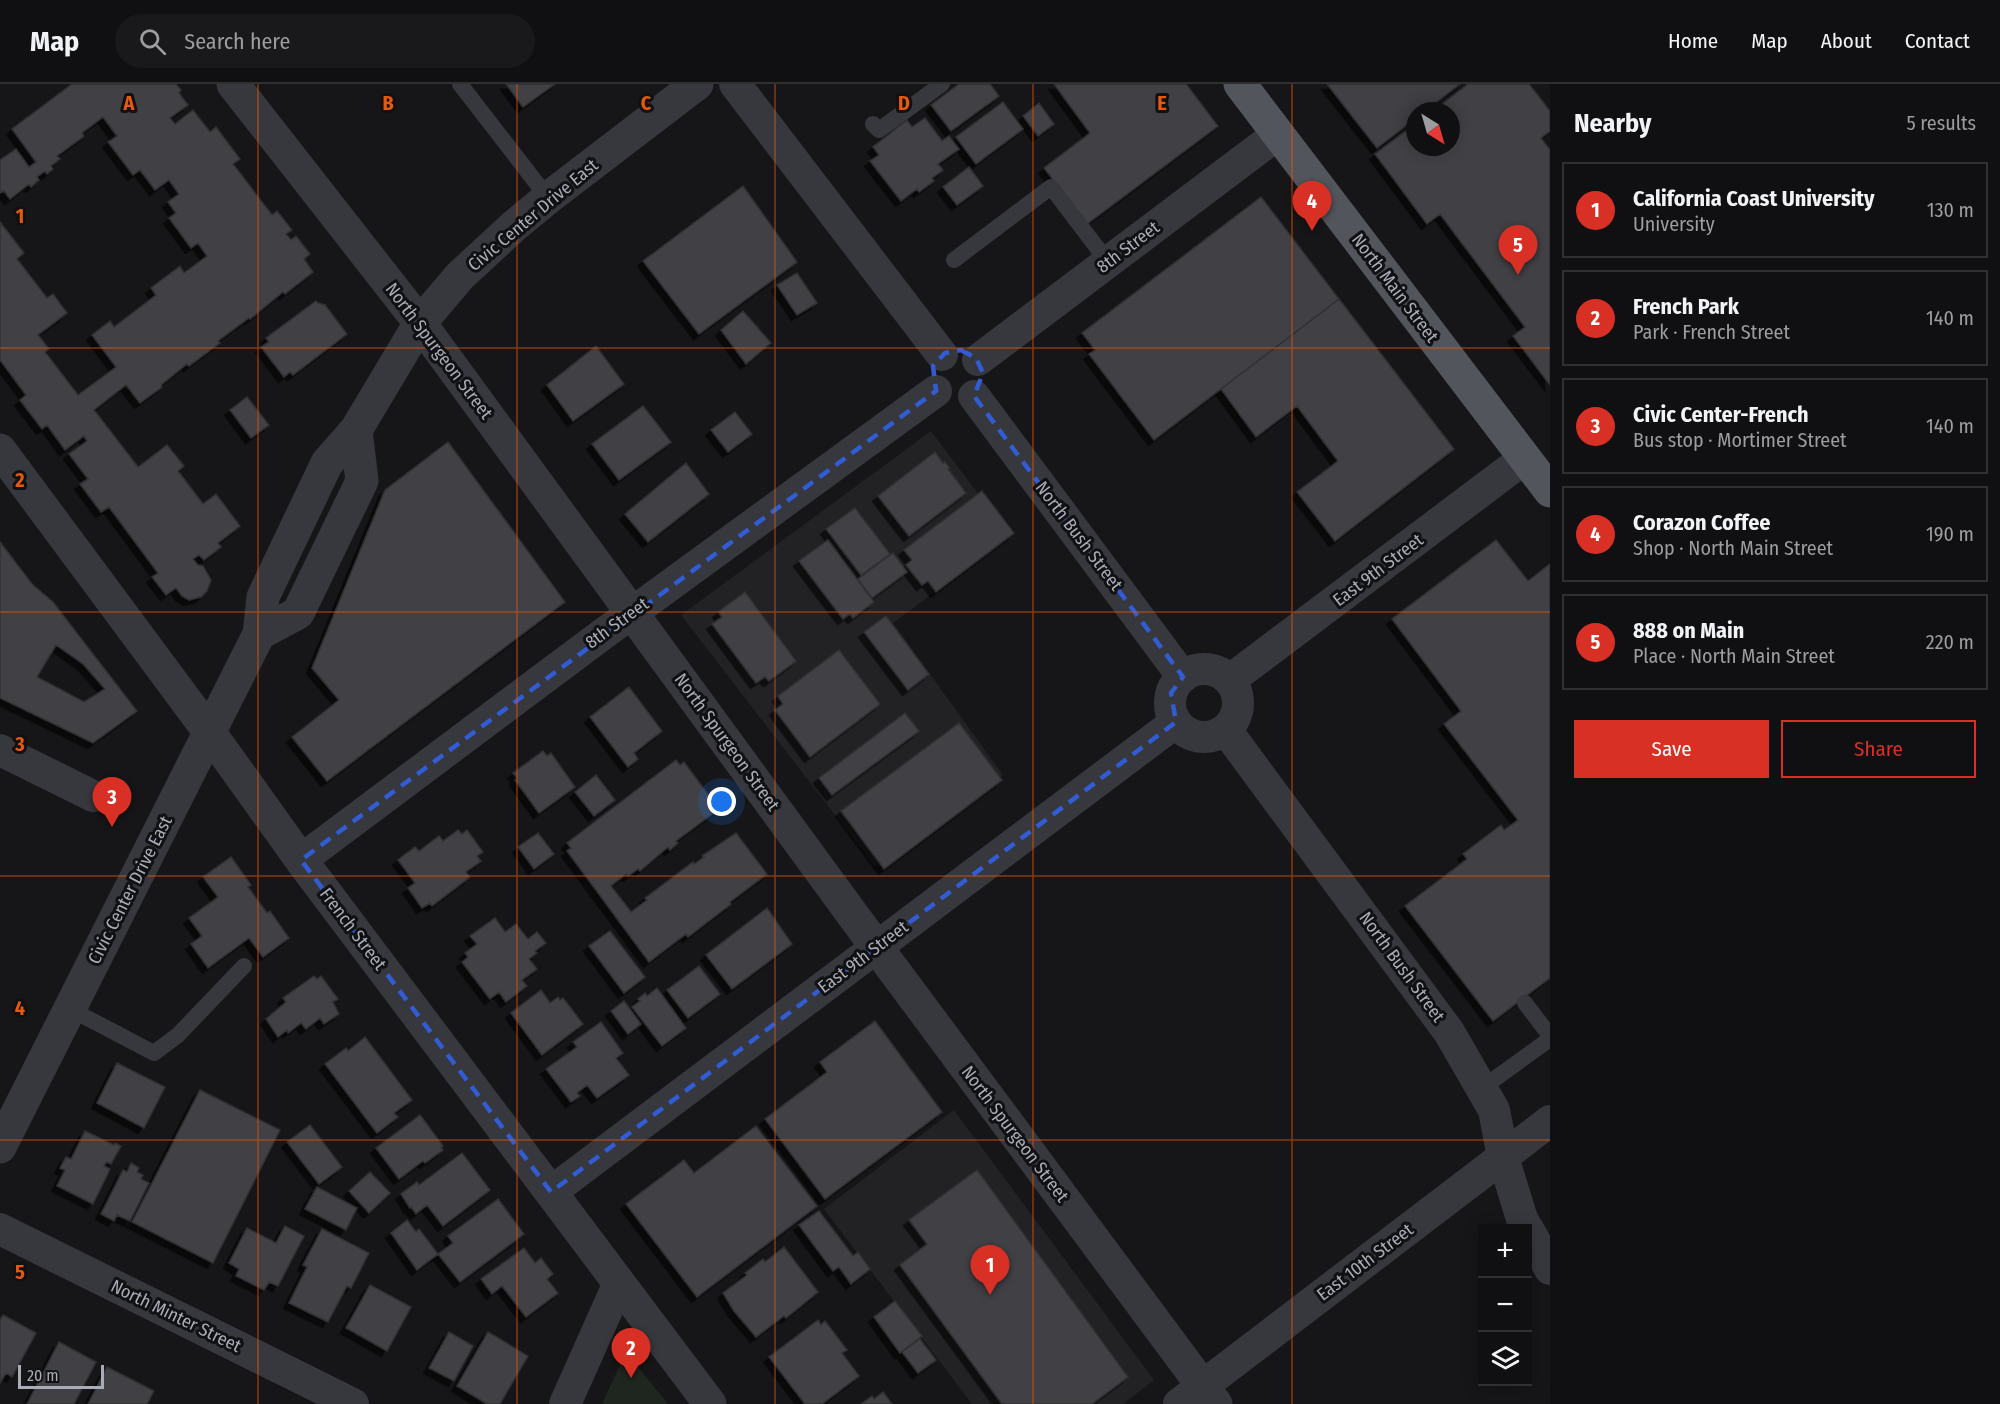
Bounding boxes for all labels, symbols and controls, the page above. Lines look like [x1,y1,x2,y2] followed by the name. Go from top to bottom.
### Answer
[115,14,535,68] search box
[30,25,79,58] text: Map
[136,25,169,58] icon: search
[184,28,290,55] text: Search here
[1668,28,1718,54] text: Home
[1751,28,1788,54] text: Map
[1821,28,1872,54] text: About
[1905,28,1970,54] text: Contact
[123,91,136,115] text: A
[382,91,394,115] text: B
[641,91,652,115] text: C
[898,91,910,115] text: D
[1157,91,1167,115] text: E
[1406,102,1460,156] north arrow
[1574,108,1651,139] text: Nearby
[1906,111,1976,135] text: 5 results
[463,154,603,276] street label: Civic Center Drive East
[1292,182,1332,231] pin: 4
[1633,185,1875,212] text: California Coast University
[1591,198,1600,222] text: 1
[1927,198,1974,222] text: 130 m
[16,204,24,228] text: 1
[1633,212,1715,236] text: University
[1092,216,1164,278] street label: 8th Street
[1498,226,1538,275] pin: 5
[1347,229,1443,347] street label: North Main Street
[381,279,497,423] street label: North Spurgeon Street
[1633,293,1739,320] text: French Park
[1591,306,1600,330] text: 2
[1926,306,1974,330] text: 140 m
[1633,320,1790,344] text: Park · French Street
[1633,401,1809,428] text: Civic Center-French
[1591,414,1600,438] text: 3
[1926,414,1974,438] text: 140 m
[1633,428,1847,452] text: Bus stop · Mortimer Street
[14,468,25,492] text: 2
[1031,477,1127,595] street label: North Bush Street
[1633,509,1770,536] text: Corazon Coffee
[1590,522,1601,546] text: 4
[1926,522,1974,546] text: 190 m
[1329,529,1428,611] street label: East 9th Street
[1633,536,1833,560] text: Shop · North Main Street
[581,593,653,653] street label: 8th Street
[1633,617,1744,644] text: 888 on Main
[1591,630,1600,654] text: 5
[1926,630,1974,654] text: 220 m
[1633,644,1835,668] text: Place · North Main Street
[670,669,784,815] street label: North Spurgeon Street
[1574,720,1769,778] button: Save
[1781,720,1976,778] button: Share
[14,732,25,756] text: 3
[92,778,132,827] pin: 3
[707,787,736,816] your location
[83,812,177,968] street label: Civic Center Drive East
[315,884,391,974] street label: French Street
[1355,907,1450,1027] street label: North Bush Street
[814,916,913,998] street label: East 9th Street
[15,996,25,1020] text: 4
[957,1062,1073,1206] street label: North Spurgeon Street
[1312,1219,1418,1305] street label: East 10th Street
[1478,1224,1532,1386] map controls
[1478,1224,1532,1278] button: +
[970,1246,1010,1295] pin: 1
[15,1260,25,1284] text: 5
[107,1275,245,1357] street label: North Minter Street
[1478,1278,1532,1332] button: −
[612,1328,650,1378] pin: 2
[1478,1332,1532,1386] button: layers
[18,1362,104,1390] scale bar
[27,1366,58,1385] text: 20 m

